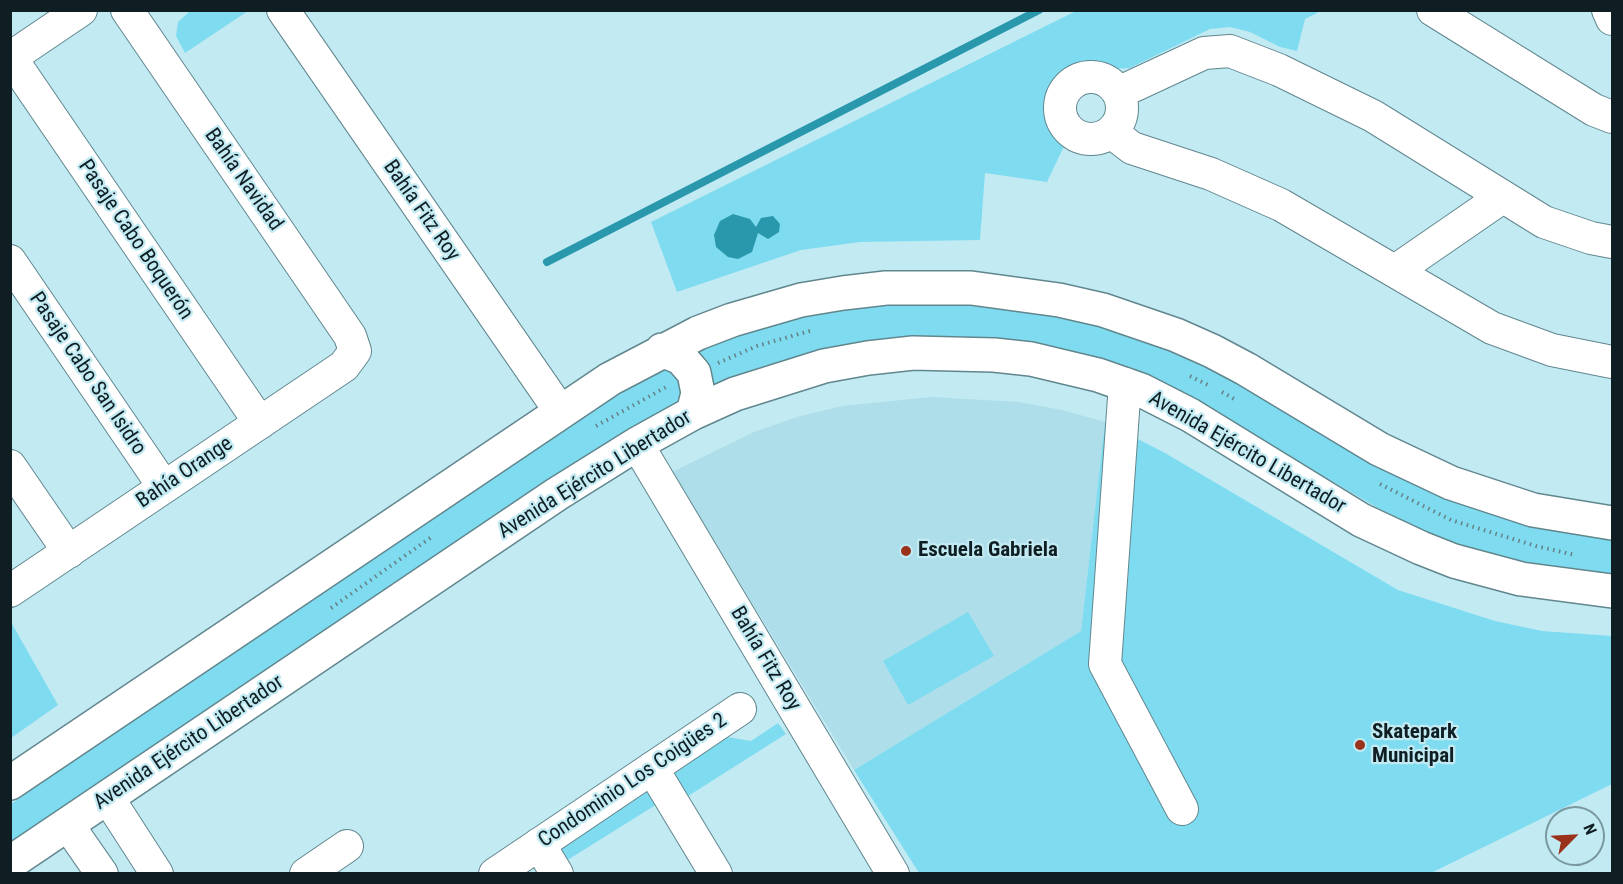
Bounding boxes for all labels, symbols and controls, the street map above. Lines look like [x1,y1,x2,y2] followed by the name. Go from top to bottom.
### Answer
[199,124,287,236] street label: Bahía Navidad
[72,155,198,325] street label: Pasaje Cabo Boquerón
[377,156,465,266] street label: Bahía Fitz Roy
[23,288,151,460] street label: Pasaje Cabo San Isidro
[1144,386,1350,520] street label: Avenida Ejército Libertador
[494,405,696,545] street label: Avenida Ejército Libertador
[132,432,238,514] street label: Bahía Orange
[918,538,1058,564] place label: Escuela Gabriela
[899,544,913,558] marker: Escuela Gabriela
[724,602,806,716] street label: Bahía Fitz Roy
[89,670,289,816] street label: Avenida Ejército Libertador
[534,709,732,853] street label: Condominio Los Coigües 2
[1372,720,1457,770] place label: Skatepark Municipal
[1353,738,1367,752] marker: Skatepark Municipal
[1545,806,1605,866] north arrow
[1579,821,1601,838] text: N

